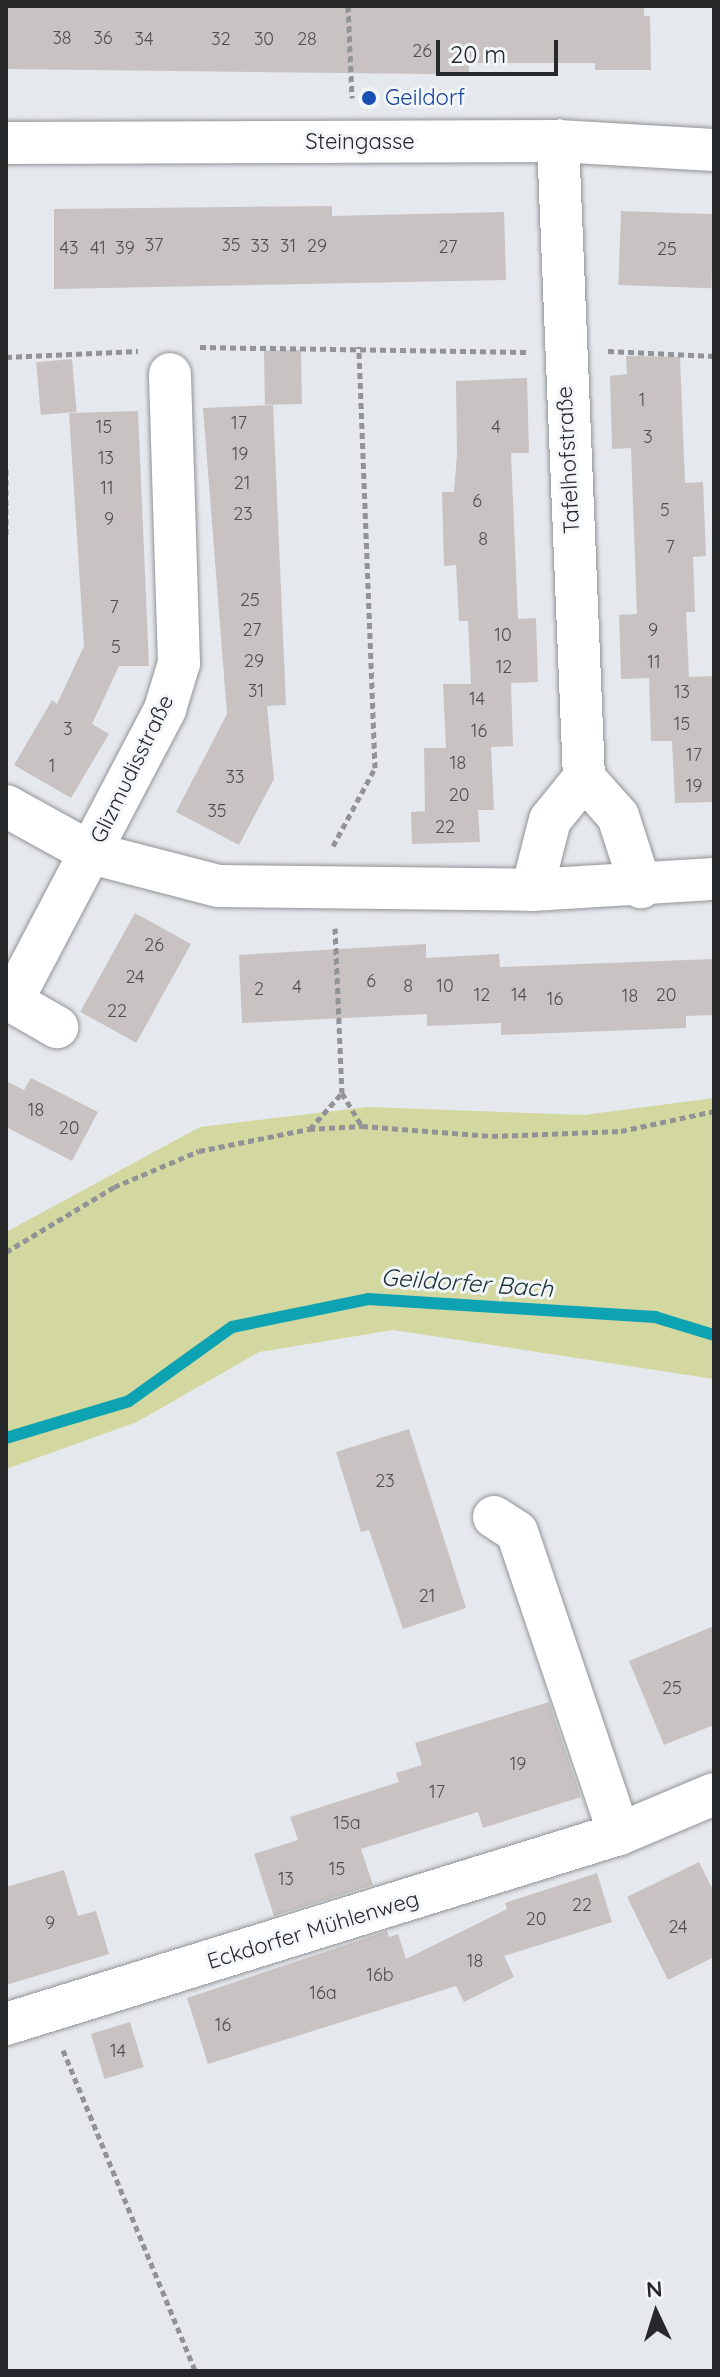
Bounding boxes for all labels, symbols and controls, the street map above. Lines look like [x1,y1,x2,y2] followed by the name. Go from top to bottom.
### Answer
[440,24,562,74] scale bar
[52,27,72,49] house number: 38
[93,27,113,49] house number: 36
[135,28,153,50] house number: 34
[211,28,231,50] house number: 32
[254,28,274,50] house number: 30
[297,28,317,50] house number: 28
[450,39,506,69] text: 20 m
[412,40,432,62] house number: 26
[385,85,465,111] place label: Geildorf
[360,89,378,107] marker: Geildorf
[305,129,415,155] street label: Steingasse
[145,234,163,256] house number: 37
[221,234,241,256] house number: 35
[251,235,269,257] house number: 33
[280,235,296,257] house number: 31
[307,235,327,257] house number: 29
[439,236,457,258] house number: 27
[60,237,78,259] house number: 43
[90,237,106,259] house number: 41
[115,237,135,259] house number: 39
[657,238,677,260] house number: 25
[551,386,585,534] street label: Tafelhofstraße
[639,389,645,411] house number: 1
[231,412,247,434] house number: 17
[96,416,112,438] house number: 15
[491,416,501,438] house number: 4
[643,426,653,448] house number: 3
[232,443,248,465] house number: 19
[98,447,114,469] house number: 13
[234,472,250,494] house number: 21
[100,477,114,499] house number: 11
[472,490,482,512] house number: 6
[660,499,670,521] house number: 5
[233,503,253,525] house number: 23
[104,508,114,530] house number: 9
[478,528,488,550] house number: 8
[665,536,675,558] house number: 7
[240,589,260,611] house number: 25
[109,596,119,618] house number: 7
[243,619,261,641] house number: 27
[648,619,658,641] house number: 9
[494,624,512,646] house number: 10
[111,636,121,658] house number: 5
[244,650,264,672] house number: 29
[647,651,661,673] house number: 11
[496,656,512,678] house number: 12
[248,680,264,702] house number: 31
[674,681,690,703] house number: 13
[469,688,485,710] house number: 14
[85,691,179,847] street label: Glizmudisstraße
[674,713,690,735] house number: 15
[63,718,73,740] house number: 3
[471,720,487,742] house number: 16
[686,744,702,766] house number: 17
[450,752,466,774] house number: 18
[49,755,55,777] house number: 1
[226,766,244,788] house number: 33
[686,775,702,797] house number: 19
[449,784,469,806] house number: 20
[207,800,227,822] house number: 35
[435,816,455,838] house number: 22
[144,934,164,956] house number: 26
[125,966,145,988] house number: 24
[366,970,376,992] house number: 6
[403,975,413,997] house number: 8
[436,975,454,997] house number: 10
[292,976,302,998] house number: 4
[254,978,264,1000] house number: 2
[474,984,490,1006] house number: 12
[511,984,527,1006] house number: 14
[656,984,676,1006] house number: 20
[622,985,638,1007] house number: 18
[547,988,563,1010] house number: 16
[107,1000,127,1022] house number: 22
[28,1099,44,1121] house number: 18
[59,1117,79,1139] house number: 20
[380,1263,554,1303] water label: Geildorfer Bach
[375,1470,395,1492] house number: 23
[419,1585,435,1607] house number: 21
[662,1677,682,1699] house number: 25
[510,1753,526,1775] house number: 19
[429,1781,445,1803] house number: 17
[333,1812,361,1834] house number: 15a
[329,1858,345,1880] house number: 15
[278,1868,294,1890] house number: 13
[204,1885,422,1975] street label: Eckdorfer Mühlenweg
[572,1894,592,1916] house number: 22
[526,1908,546,1930] house number: 20
[45,1912,55,1934] house number: 9
[668,1916,688,1938] house number: 24
[467,1950,483,1972] house number: 18
[366,1964,394,1986] house number: 16b
[309,1982,337,2004] house number: 16a
[215,2014,231,2036] house number: 16
[110,2040,126,2062] house number: 14
[616,2273,696,2353] north arrow
[645,2275,663,2304] text: N

